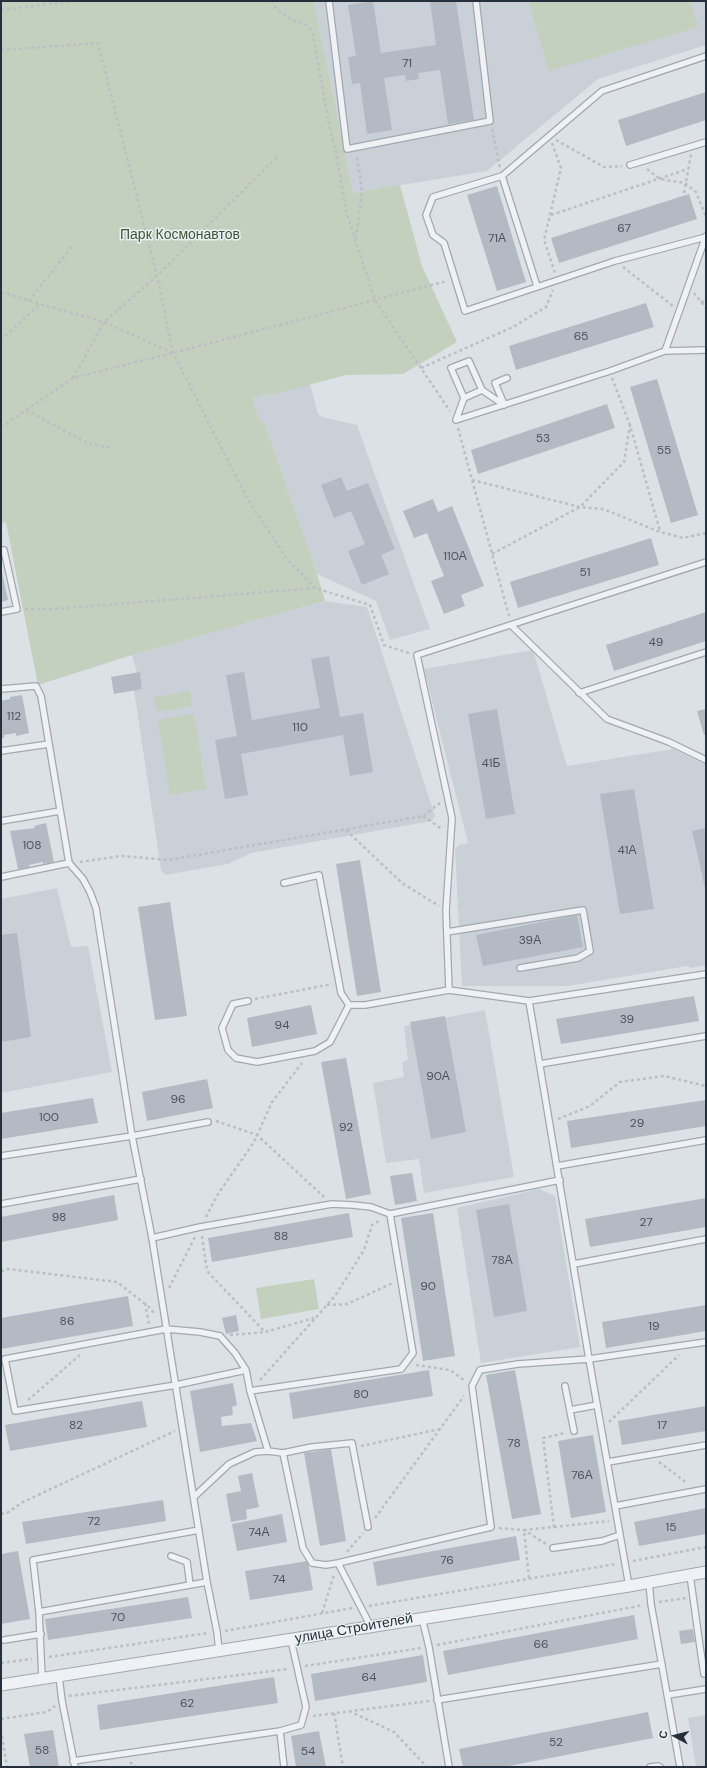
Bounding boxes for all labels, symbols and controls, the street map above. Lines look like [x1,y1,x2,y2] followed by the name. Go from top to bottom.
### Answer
[402,57,412,71] house number: 71
[617,222,631,236] house number: 67
[120,227,240,243] park label: Парк Космонавтов
[488,232,506,246] house number: 71А
[574,330,588,344] house number: 65
[536,432,550,446] house number: 53
[657,444,671,458] house number: 55
[443,550,467,564] house number: 110А
[579,566,591,580] house number: 51
[649,636,663,650] house number: 49
[7,710,21,724] house number: 112
[292,721,308,735] house number: 110
[482,757,500,771] house number: 41Б
[22,839,42,853] house number: 108
[617,844,637,858] house number: 41А
[519,934,541,948] house number: 39А
[620,1013,634,1027] house number: 39
[275,1019,289,1033] house number: 94
[426,1070,450,1084] house number: 90А
[170,1093,186,1107] house number: 96
[39,1111,59,1125] house number: 100
[630,1117,644,1131] house number: 29
[339,1121,353,1135] house number: 92
[52,1211,66,1225] house number: 98
[639,1216,653,1230] house number: 27
[274,1230,288,1244] house number: 88
[491,1254,513,1268] house number: 78А
[420,1280,436,1294] house number: 90
[60,1315,74,1329] house number: 86
[648,1320,660,1334] house number: 19
[353,1388,369,1402] house number: 80
[69,1419,83,1433] house number: 82
[657,1419,667,1433] house number: 17
[507,1437,521,1451] house number: 78
[571,1469,593,1483] house number: 76А
[87,1515,101,1529] house number: 72
[665,1521,677,1535] house number: 15
[249,1526,269,1540] house number: 74А
[440,1554,454,1568] house number: 76
[273,1573,285,1587] house number: 74
[294,1610,414,1648] street label: улица Строителей
[111,1611,125,1625] house number: 70
[533,1638,549,1652] house number: 66
[362,1671,376,1685] house number: 64
[180,1697,194,1711] house number: 62
[655,1716,695,1756] north arrow
[656,1730,671,1739] text: С
[549,1736,563,1750] house number: 52
[35,1744,49,1758] house number: 58
[301,1745,315,1759] house number: 54

